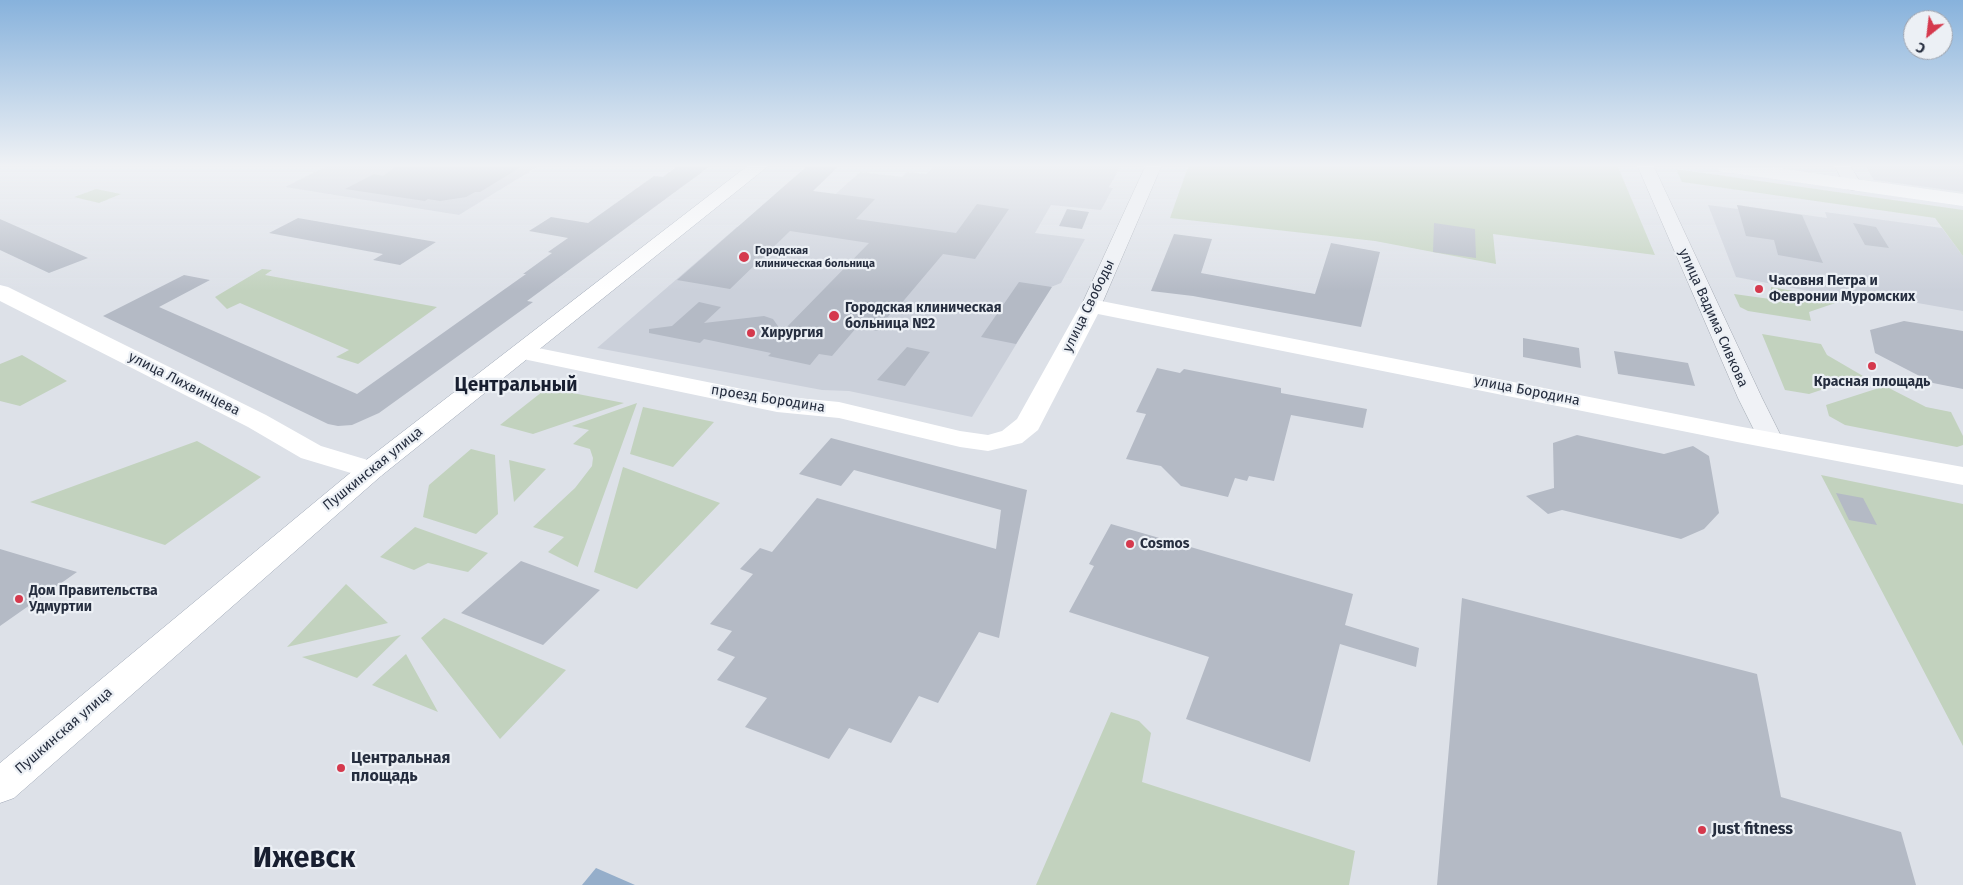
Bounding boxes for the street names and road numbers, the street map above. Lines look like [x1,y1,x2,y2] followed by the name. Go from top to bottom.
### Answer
[1675,246,1751,390] street label: улица Вадима Сивкова
[1059,257,1119,355] street label: улица Свободы
[125,349,243,419] street label: улица Лихвинцева
[1473,373,1581,409] street label: улица Бородина
[710,382,826,416] street label: проезд Бородина
[320,424,426,514] street label: Пушкинская улица
[12,684,116,778] street label: Пушкинская улица

